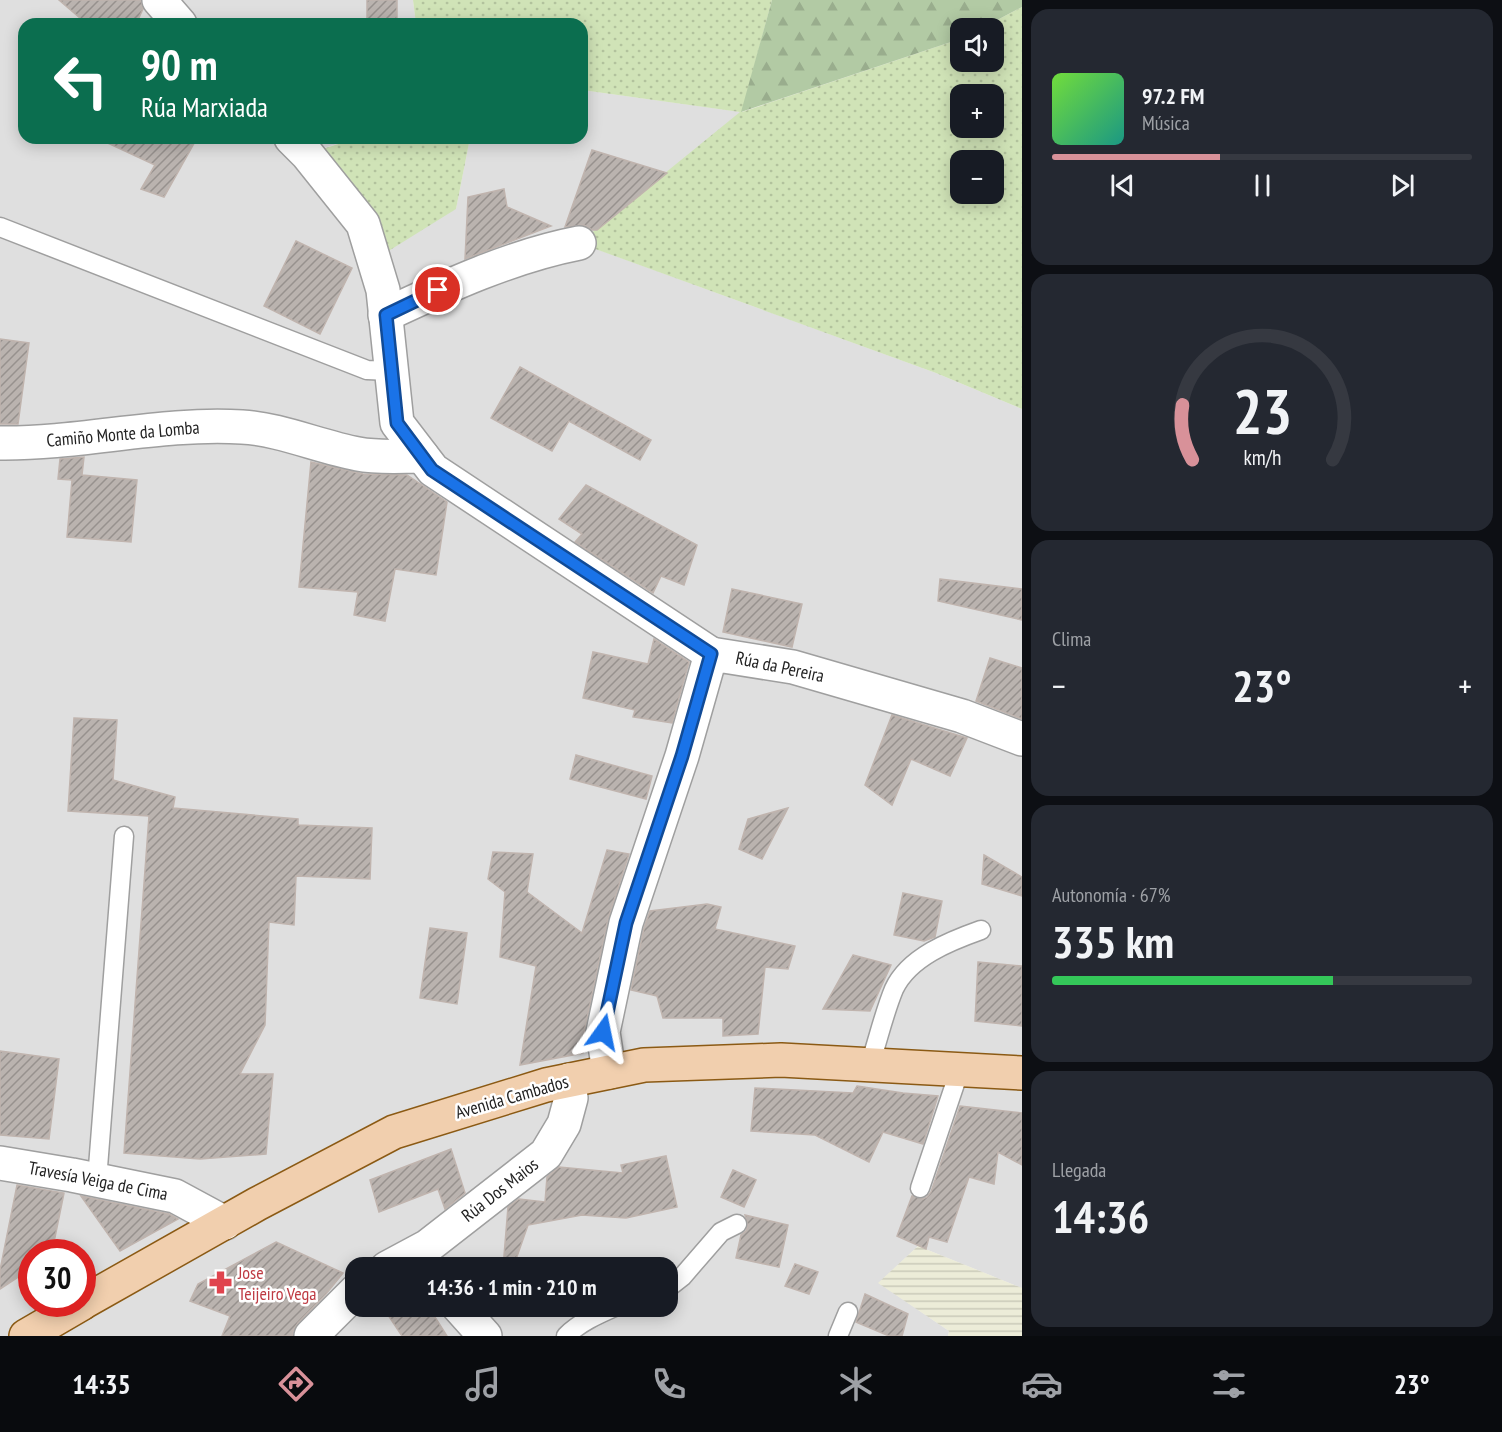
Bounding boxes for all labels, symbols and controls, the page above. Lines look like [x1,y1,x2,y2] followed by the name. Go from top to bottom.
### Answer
[950,18,1004,204] map controls
[950,18,1004,72] button: sound
[141,37,218,92] text: 90 m
[42,42,120,120] icon: left
[1142,82,1204,110] text: 97.2 FM
[950,84,1004,138] button: +
[141,90,268,124] text: Rúa Marxiada
[1142,110,1190,136] text: Música
[950,150,1004,204] button: −
[1106,169,1139,202] icon: previous
[1246,169,1279,202] icon: pause
[1386,169,1419,202] icon: next
[412,264,463,315] pin
[421,273,454,306] icon: arrive
[1232,370,1292,451] text: 23
[45,415,200,452] street label: Camiño Monte da Lomba
[1243,443,1281,471] text: km/h
[1052,626,1091,652] text: Clima
[734,646,826,687] street label: Rúa da Pereira
[1232,656,1292,714] text: 23°
[1052,664,1066,707] text: −
[1458,664,1472,707] text: +
[1052,882,1170,908] text: Autonomía · 67%
[1052,912,1174,970] text: 335 km
[571,1000,635,1064] position arrow
[453,1069,571,1124] street label: Avenida Cambados
[457,1153,543,1227] street label: Rúa Dos Maios
[27,1156,170,1205] street label: Travesía Veiga de Cima
[1052,1157,1106,1183] text: Llegada
[1052,1187,1149,1245] text: 14:36
[18,1239,96,1317] speed limit sign: 30
[237,1261,317,1305] place label: Jose Teijeiro Vega
[207,1270,233,1296] pharmacy icon: Jose Teijeiro Vega
[426,1273,597,1301] text: 14:36 · 1 min · 210 m
[275,1363,317,1405] icon: directions
[462,1363,504,1405] icon: music
[648,1363,690,1405] icon: phone
[835,1363,877,1405] icon: climate
[1021,1363,1063,1405] icon: car
[1208,1363,1250,1405] icon: filters
[72,1367,131,1401] text: 14:35
[1394,1367,1430,1401] text: 23°

